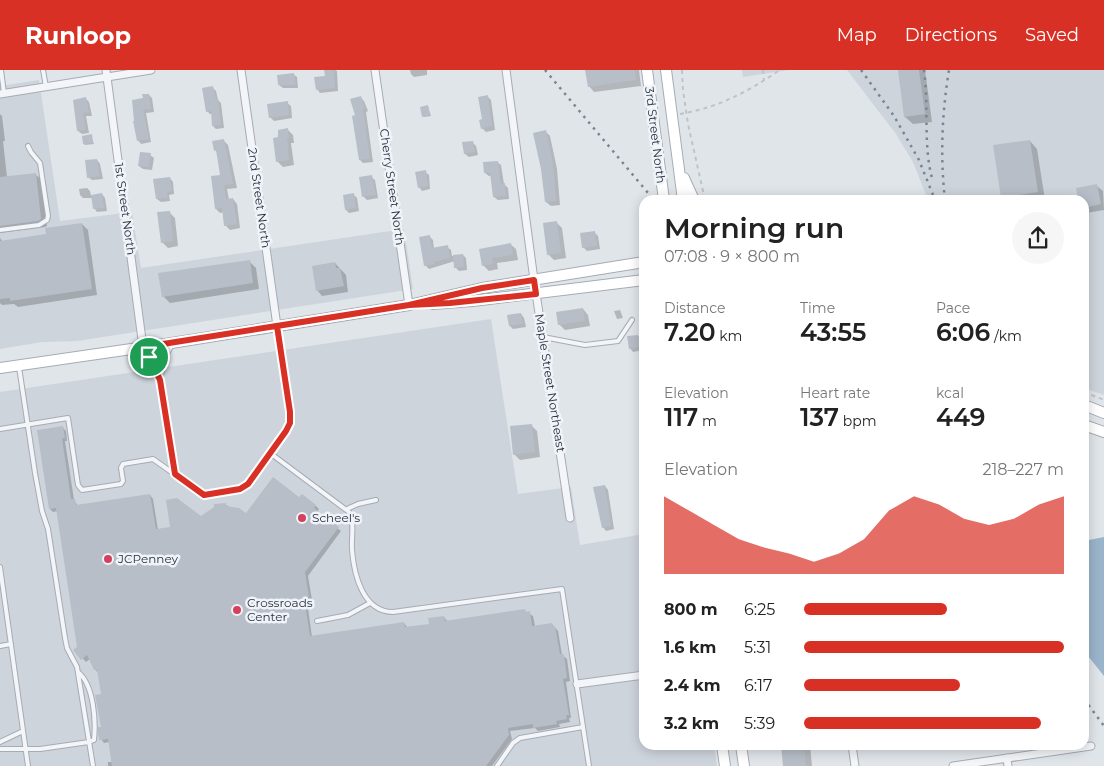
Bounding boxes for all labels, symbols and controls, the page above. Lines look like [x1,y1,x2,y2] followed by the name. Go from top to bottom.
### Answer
[25,21,131,50] text: Runloop
[837,24,877,46] text: Map
[905,24,997,46] text: Directions
[1025,24,1079,46] text: Saved
[642,86,669,184] street label: 3rd Street North
[377,128,408,246] street label: Cherry Street North
[245,147,274,249] street label: 2nd Street North
[112,162,139,256] street label: 1st Street North
[664,211,844,245] text: Morning run
[1012,212,1064,264] button: share
[664,247,800,266] text: 07:08 · 9 × 800 m
[664,299,726,317] text: Distance
[800,299,835,317] text: Time
[936,299,970,317] text: Pace
[532,313,569,453] street label: Maple Street Northeast
[664,317,716,347] text: 7.20
[800,317,866,347] text: 43:55
[936,317,990,347] text: 6:06
[716,327,742,345] text: km
[990,327,1022,345] text: /km
[128,336,170,378] pin
[135,343,163,371] icon: arrive
[664,384,729,402] text: Elevation
[800,384,870,402] text: Heart rate
[936,384,964,402] text: kcal
[664,402,698,432] text: 117
[800,402,839,432] text: 137
[936,402,986,432] text: 449
[698,412,717,430] text: m
[839,412,877,430] text: bpm
[664,460,738,479] text: Elevation
[982,460,1064,479] text: 218–227 m
[312,510,360,525] place label: Scheel's
[296,512,308,524] marker: Scheel's
[117,551,179,566] place label: JCPenney
[102,553,114,565] marker: JCPenney
[247,595,313,624] place label: Crossroads Center
[664,600,718,619] text: 800 m
[744,600,775,619] text: 6:25
[231,604,243,616] marker: Crossroads Center
[664,638,716,657] text: 1.6 km
[744,638,771,657] text: 5:31
[664,676,721,695] text: 2.4 km
[744,676,772,695] text: 6:17
[664,714,719,733] text: 3.2 km
[744,714,775,733] text: 5:39

